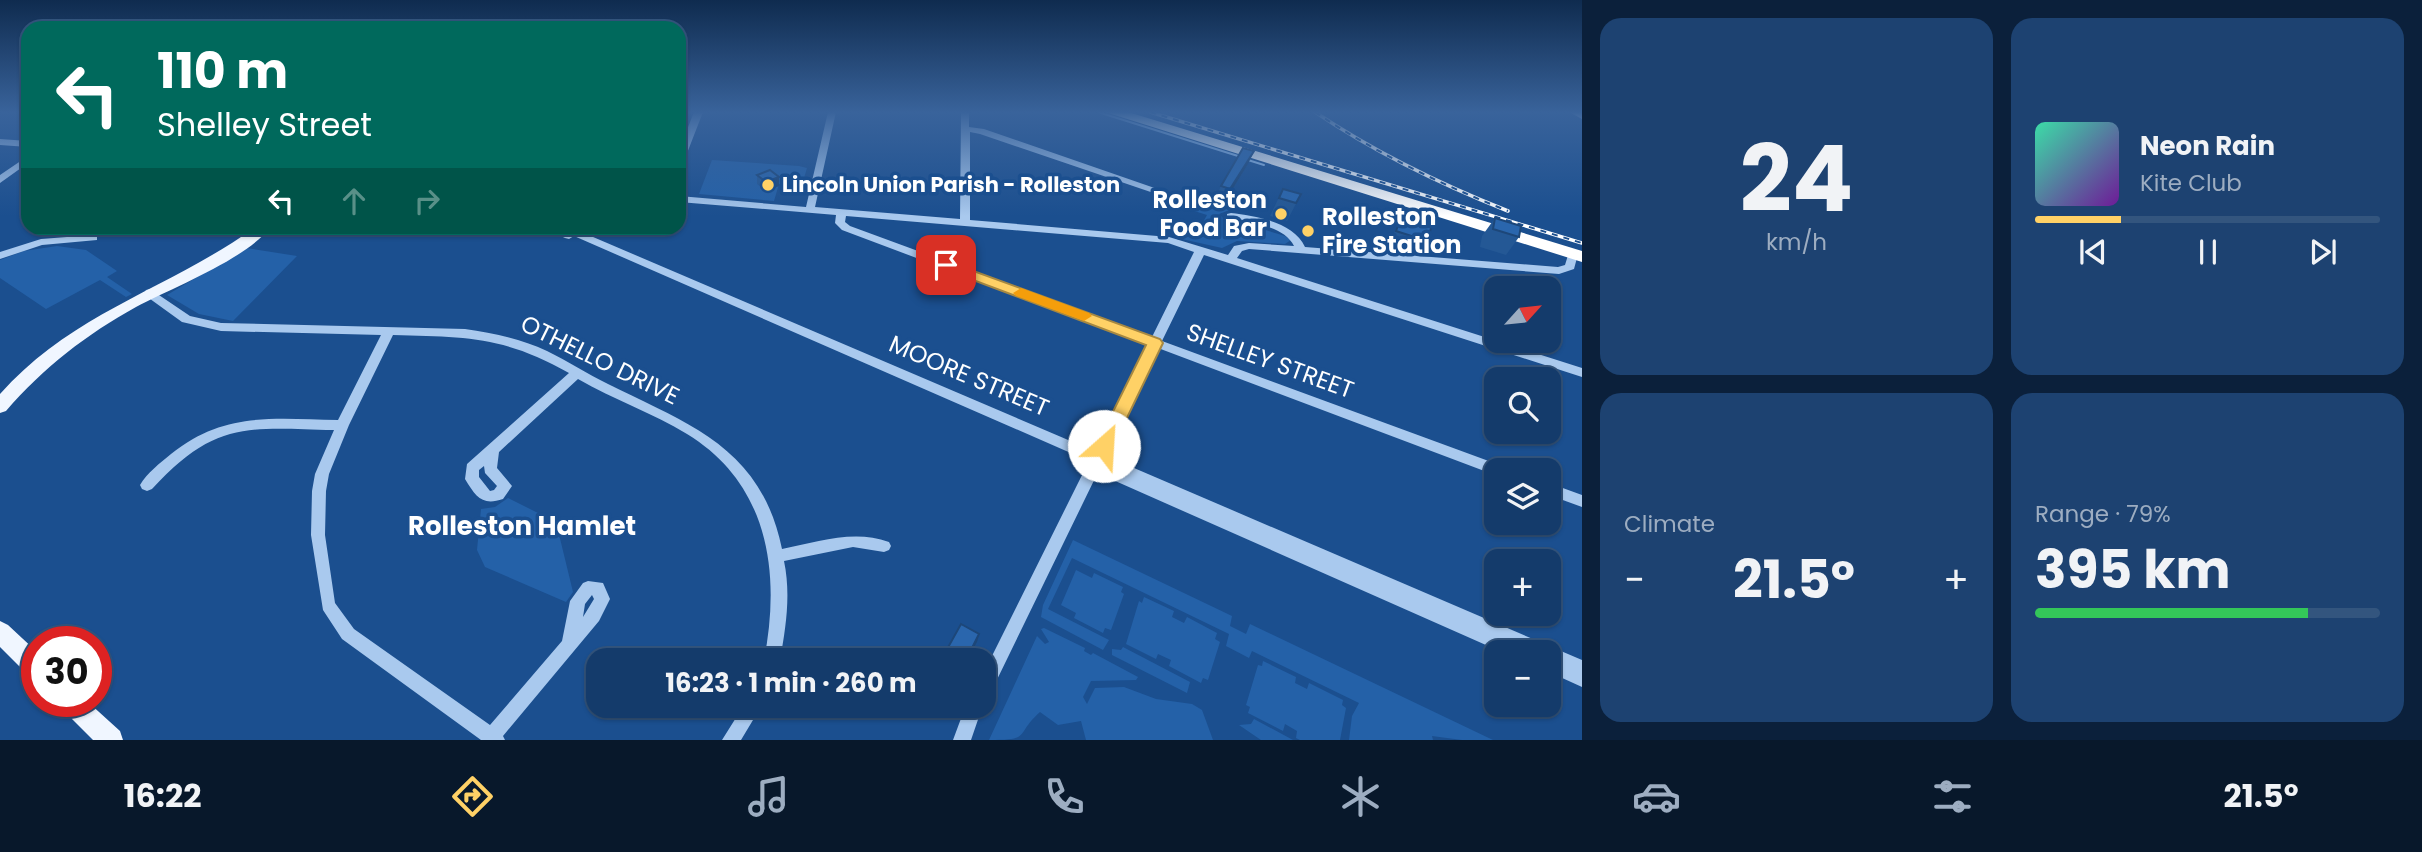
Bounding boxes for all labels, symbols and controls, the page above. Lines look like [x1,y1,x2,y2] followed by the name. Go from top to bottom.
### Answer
[157,37,288,105] text: 110 m
[42,49,133,140] icon: left
[157,102,372,147] text: Shelley Street
[1740,115,1853,243] text: 24
[2140,128,2275,164] text: Neon Rain
[2140,167,2242,199] text: Kite Club
[782,170,1120,199] place label: Lincoln Union Parish - Rolleston
[760,177,776,193] marker: Lincoln Union Parish - Rolleston
[262,182,300,220] icon: left
[335,182,373,220] icon: ahead
[408,182,446,220] icon: right
[1153,183,1267,244] place label: Rolleston Food Bar
[1322,200,1461,261] place label: Rolleston Fire Station
[1273,206,1289,222] marker: Rolleston Food Bar
[1300,223,1316,239] marker: Rolleston Fire Station
[1766,226,1827,258] text: km/h
[2074,233,2112,271] icon: previous
[2189,233,2227,271] icon: pause
[2304,233,2342,271] icon: next
[916,235,976,295] pin
[927,246,965,284] icon: arrive
[1484,276,1561,354] north arrow
[1484,276,1561,717] map controls
[515,307,685,412] street label: OTHELLO DRIVE
[1182,315,1358,406] street label: SHELLEY STREET
[884,327,1054,424] street label: MOORE STREET
[1484,367,1561,444] button: search
[1067,409,1141,483] position arrow
[1484,458,1561,535] button: layers
[2035,498,2171,530] text: Range · 79%
[408,508,636,544] district label: Rolleston Hamlet
[1624,508,1715,540] text: Climate
[2035,533,2230,606] text: 395 km
[1733,543,1855,616] text: 21.5°
[1484,549,1561,626] button: +
[1624,553,1645,606] text: −
[1943,553,1969,606] text: +
[21,626,112,717] speed limit sign: 30
[1484,640,1561,717] button: −
[665,665,917,701] text: 16:23 · 1 min · 260 m
[448,772,497,821] icon: directions
[744,772,793,821] icon: music
[1040,772,1089,821] icon: phone
[1336,772,1385,821] icon: climate
[1632,772,1681,821] icon: car
[1928,772,1977,821] icon: filters
[123,773,201,818] text: 16:22
[2224,773,2298,818] text: 21.5°

